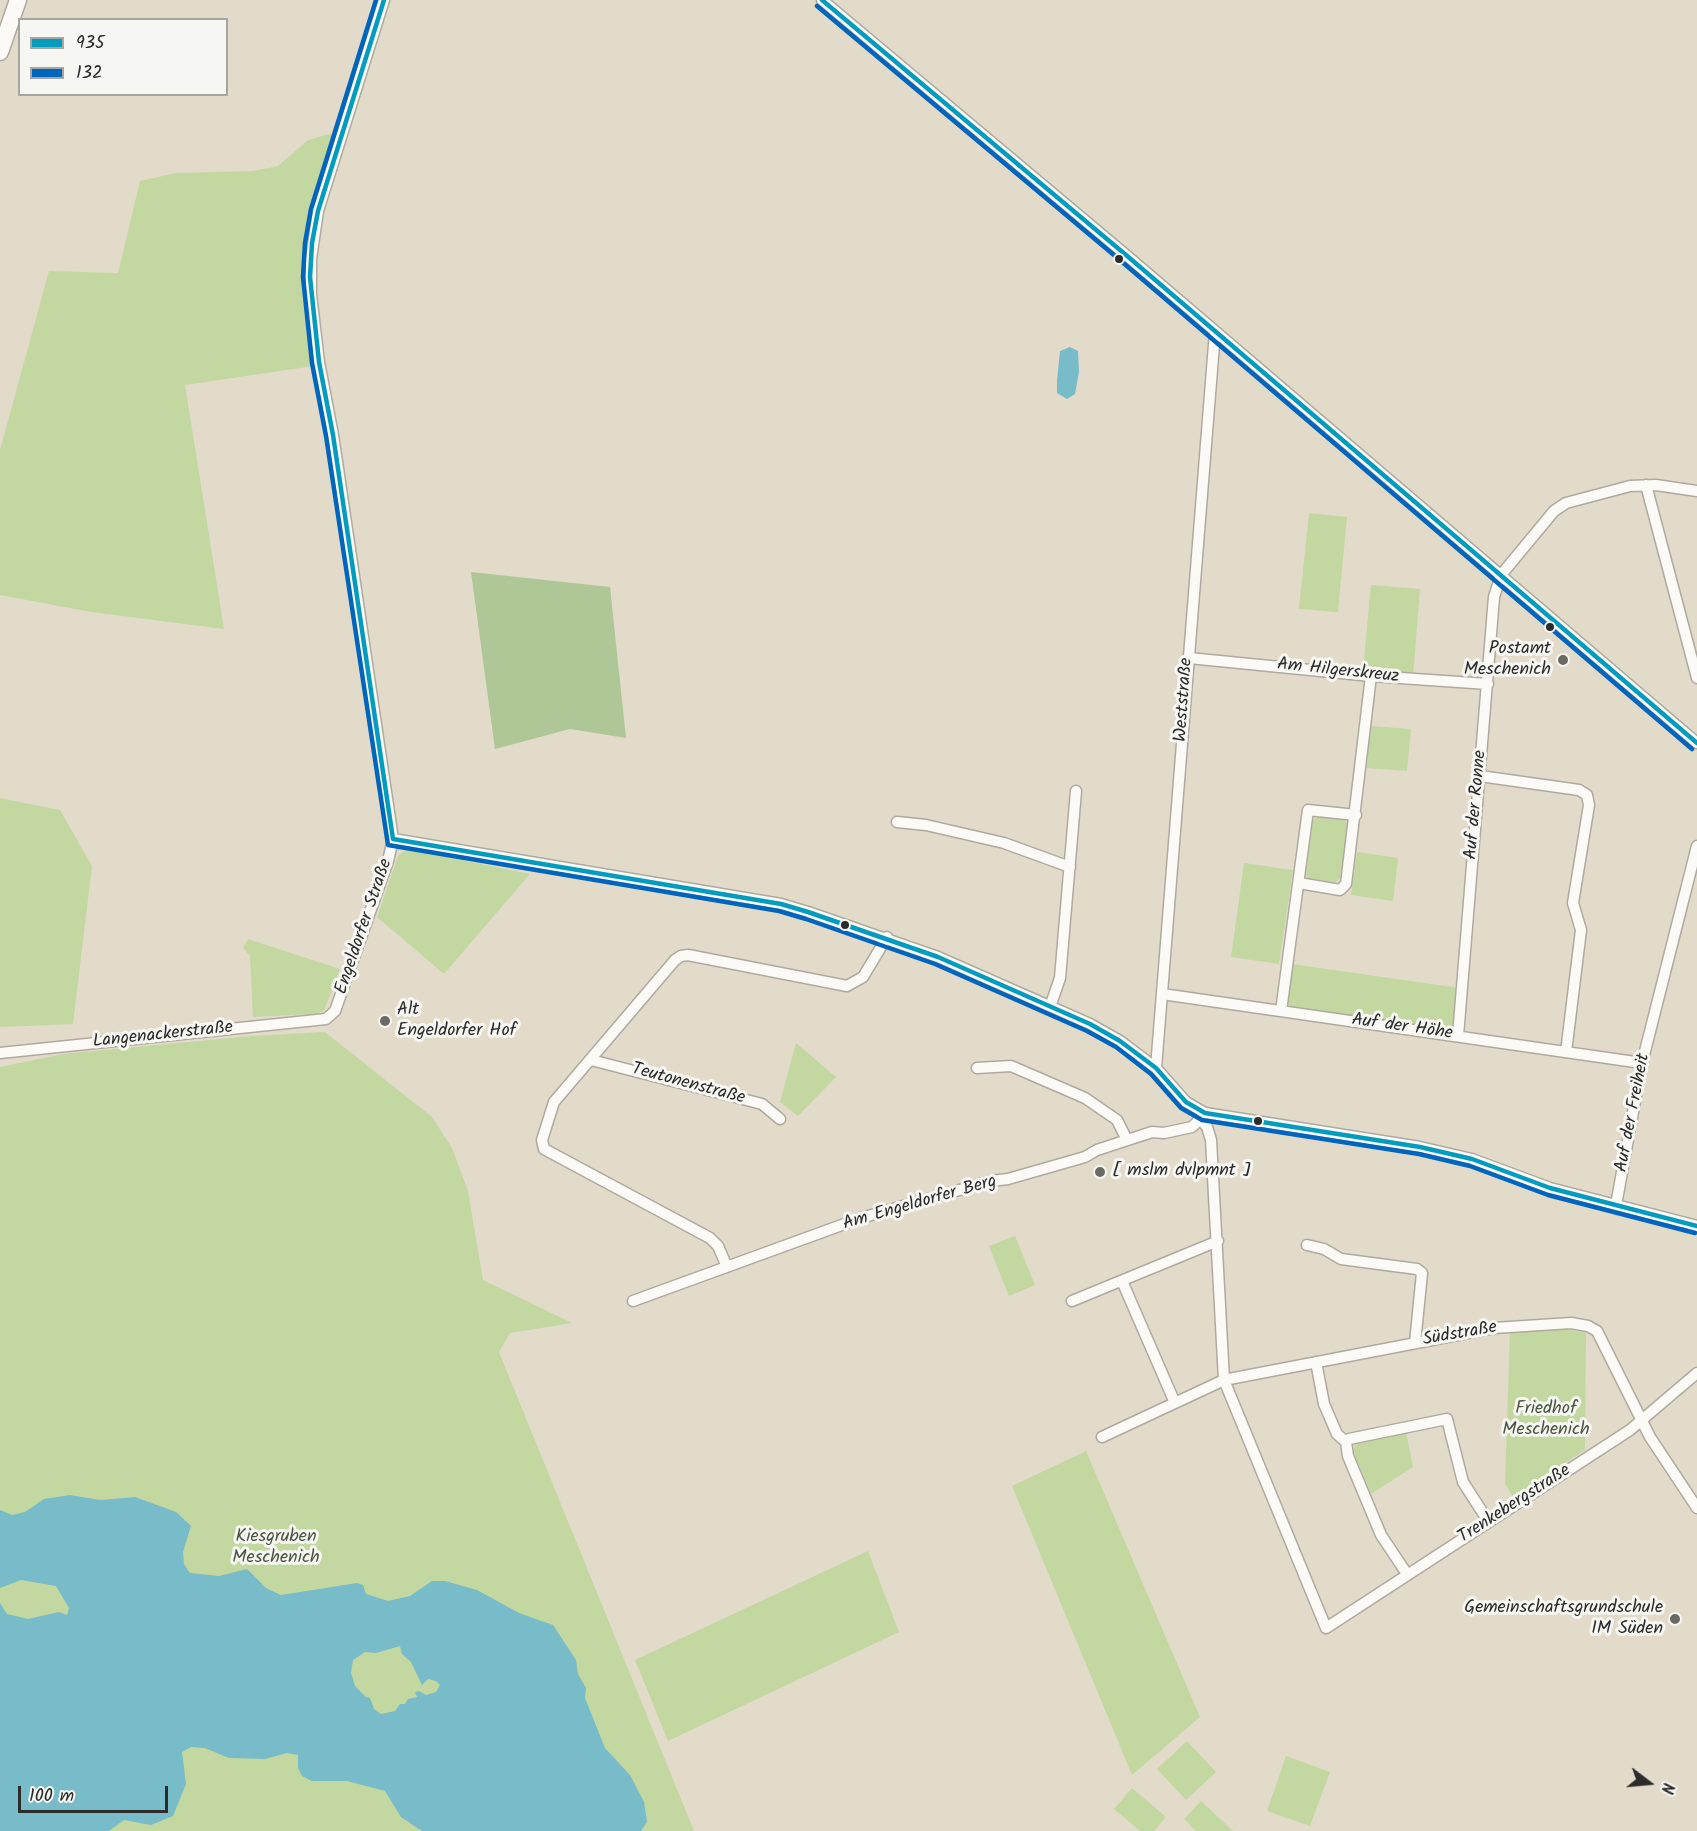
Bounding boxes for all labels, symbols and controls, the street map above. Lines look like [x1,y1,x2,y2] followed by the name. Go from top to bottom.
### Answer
[18,18,228,96] legend
[76,29,105,58] text: 935
[76,59,102,88] text: 132
[1113,253,1125,265] unlabelled marker
[1544,621,1556,633] unlabelled marker
[1464,639,1551,682] place label: Postamt Meschenich
[1556,653,1570,667] marker: Postamt Meschenich
[1276,655,1400,689] street label: Am Hilgerskreuz
[1171,657,1199,743] street label: Weststraße
[1461,749,1493,861] street label: Auf der Ronne
[332,856,398,998] street label: Engeldorfer Straße
[839,919,851,931] unlabelled marker
[397,1000,516,1042] place label: Alt Engeldorfer Hof
[1350,1010,1454,1046] street label: Auf der Höhe
[378,1014,392,1028] marker: Alt Engeldorfer Hof
[92,1018,234,1054] street label: Langenackerstraße
[1612,1052,1656,1174] street label: Auf der Freiheit
[629,1059,747,1111] street label: Teutonenstraße
[1252,1115,1264,1127] unlabelled marker
[1112,1161,1251,1183] place label: [ mslm dvlpmnt ]
[1093,1165,1107,1179] marker: [ mslm dvlpmnt ]
[841,1172,999,1236] street label: Am Engeldorfer Berg
[1421,1318,1499,1352] street label: Südstraße
[1502,1399,1590,1442] park label: Friedhof Meschenich
[1455,1461,1575,1549] street label: Trenkebergstraße
[232,1527,320,1570] park label: Kiesgruben Meschenich
[1464,1598,1663,1640] place label: Gemeinschaftsgrundschule IM Süden
[1668,1612,1682,1626] marker: Gemeinschaftsgrundschule IM Süden
[1619,1753,1679,1813] north arrow
[21,1774,171,1812] scale bar
[1653,1780,1680,1796] text: N
[29,1782,74,1811] text: 100 m

